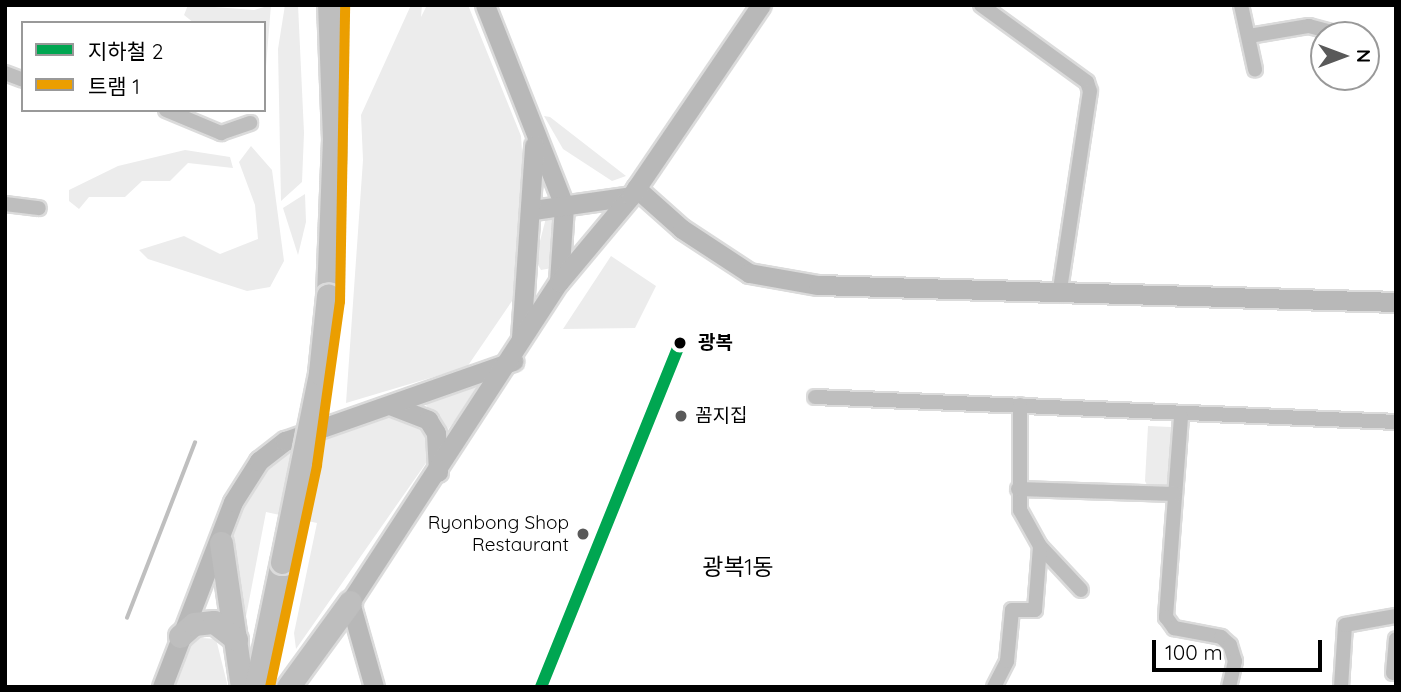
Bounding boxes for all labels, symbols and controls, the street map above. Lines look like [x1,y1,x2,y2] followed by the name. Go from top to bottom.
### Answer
[21,21,266,112] legend
[1310,21,1380,91] north arrow
[88,38,163,64] text: 지하철 2
[1352,49,1376,63] text: N
[88,73,140,99] text: 트램 1
[668,331,692,355] marker: 광복
[698,332,733,354] place label: 광복
[695,405,747,427] place label: 꼼지집
[673,408,689,424] marker: 꼼지집
[428,512,569,556] place label: Ryonbong Shop Restaurant
[575,526,591,542] marker: Ryonbong Shop Restaurant
[702,553,774,581] district label: 광복1동
[1156,626,1326,670] scale bar
[1165,639,1223,665] text: 100 m

